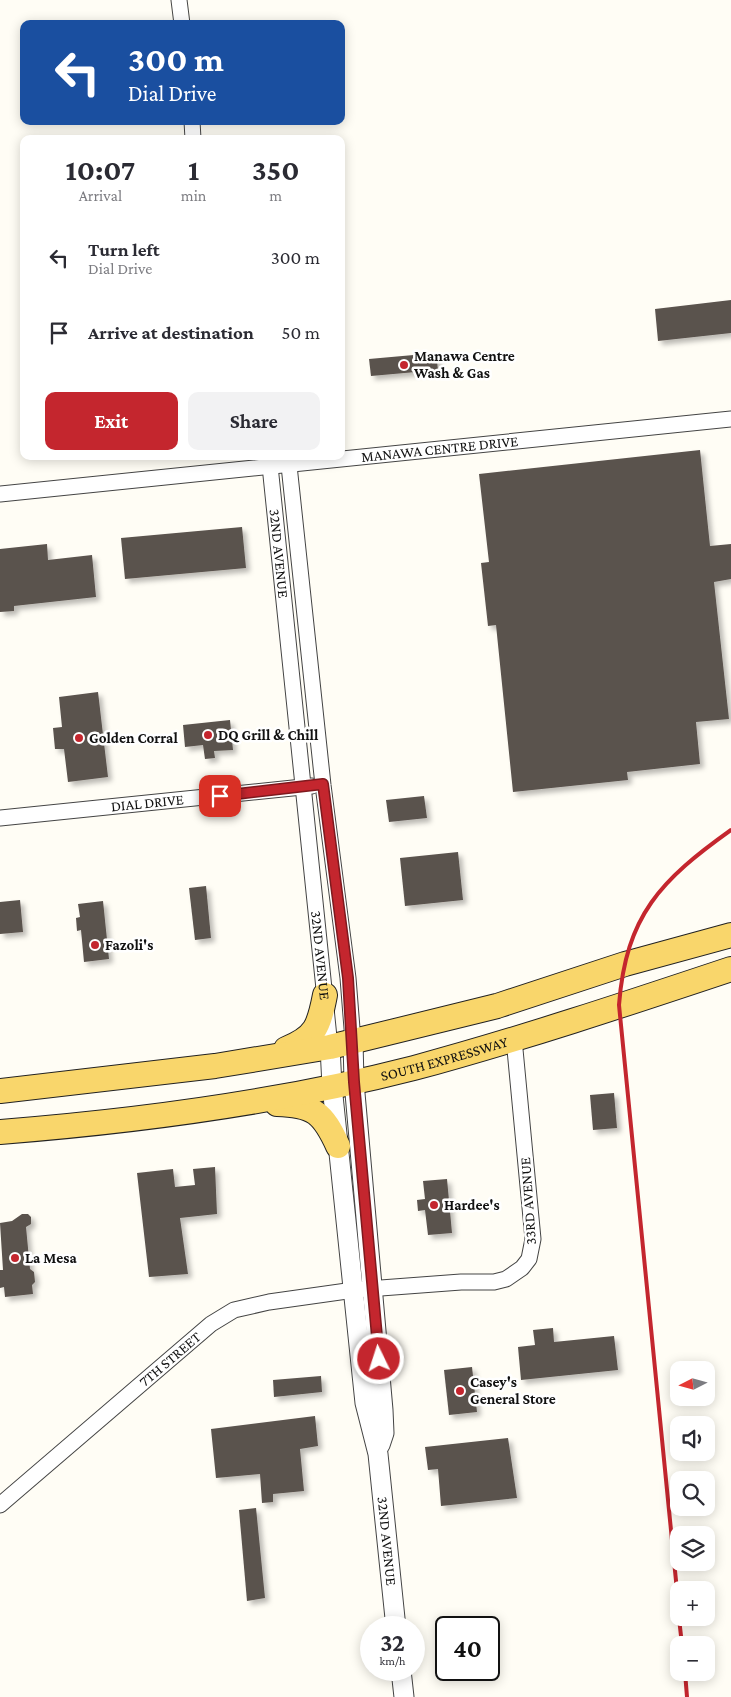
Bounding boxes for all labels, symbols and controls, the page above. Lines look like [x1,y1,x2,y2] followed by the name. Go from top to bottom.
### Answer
[45,40,110,105] icon: left
[128,40,224,79] text: 300 m
[128,81,216,106] text: Dial Drive
[65,153,135,186] text: 10:07
[188,153,199,186] text: 1
[252,153,300,186] text: 350
[79,187,122,204] text: Arrival
[181,187,206,204] text: min
[269,187,282,204] text: m
[88,239,160,260] text: Turn left
[45,244,73,272] icon: left
[271,247,320,268] text: 300 m
[88,260,152,277] text: Dial Drive
[45,319,73,347] icon: arrive
[88,322,254,343] text: Arrive at destination
[281,322,320,343] text: 50 m
[413,348,515,381] place label: Manawa Centre Wash & Gas
[398,359,410,371] marker: Manawa Centre Wash & Gas
[45,392,178,450] button: Exit
[188,392,320,450] button: Share
[361,433,519,465] street label: MANAWA CENTRE DRIVE
[267,508,292,599] street label: 32ND AVENUE
[218,727,319,743] place label: DQ Grill & Chill
[202,729,214,741] marker: DQ Grill & Chill
[89,730,178,746] place label: Golden Corral
[73,732,85,744] marker: Golden Corral
[199,775,241,817] pin
[206,782,234,810] icon: arrive
[110,791,184,815] street label: DIAL DRIVE
[308,910,333,1001] street label: 32ND AVENUE
[105,937,153,953] place label: Fazoli's
[89,939,101,951] marker: Fazoli's
[379,1034,510,1084] street label: SOUTH EXPRESSWAY
[517,1157,539,1245] street label: 33RD AVENUE
[444,1197,500,1213] place label: Hardee's
[428,1199,440,1211] marker: Hardee's
[25,1250,77,1266] place label: La Mesa
[9,1252,21,1264] marker: La Mesa
[136,1328,204,1390] street label: 7TH STREET
[352,1332,404,1384] position arrow
[670,1361,715,1406] north arrow
[670,1361,715,1681] map controls
[470,1374,556,1407] place label: Casey's General Store
[454,1385,466,1397] marker: Casey's General Store
[670,1416,715,1461] button: sound
[670,1471,715,1516] button: search
[374,1496,400,1587] street label: 32ND AVENUE
[670,1526,715,1571] button: layers
[670,1581,715,1626] button: +
[435,1616,500,1681] speed limit sign: 40
[380,1629,405,1656] text: 32
[670,1636,715,1681] button: −
[380,1654,405,1668] text: km/h

